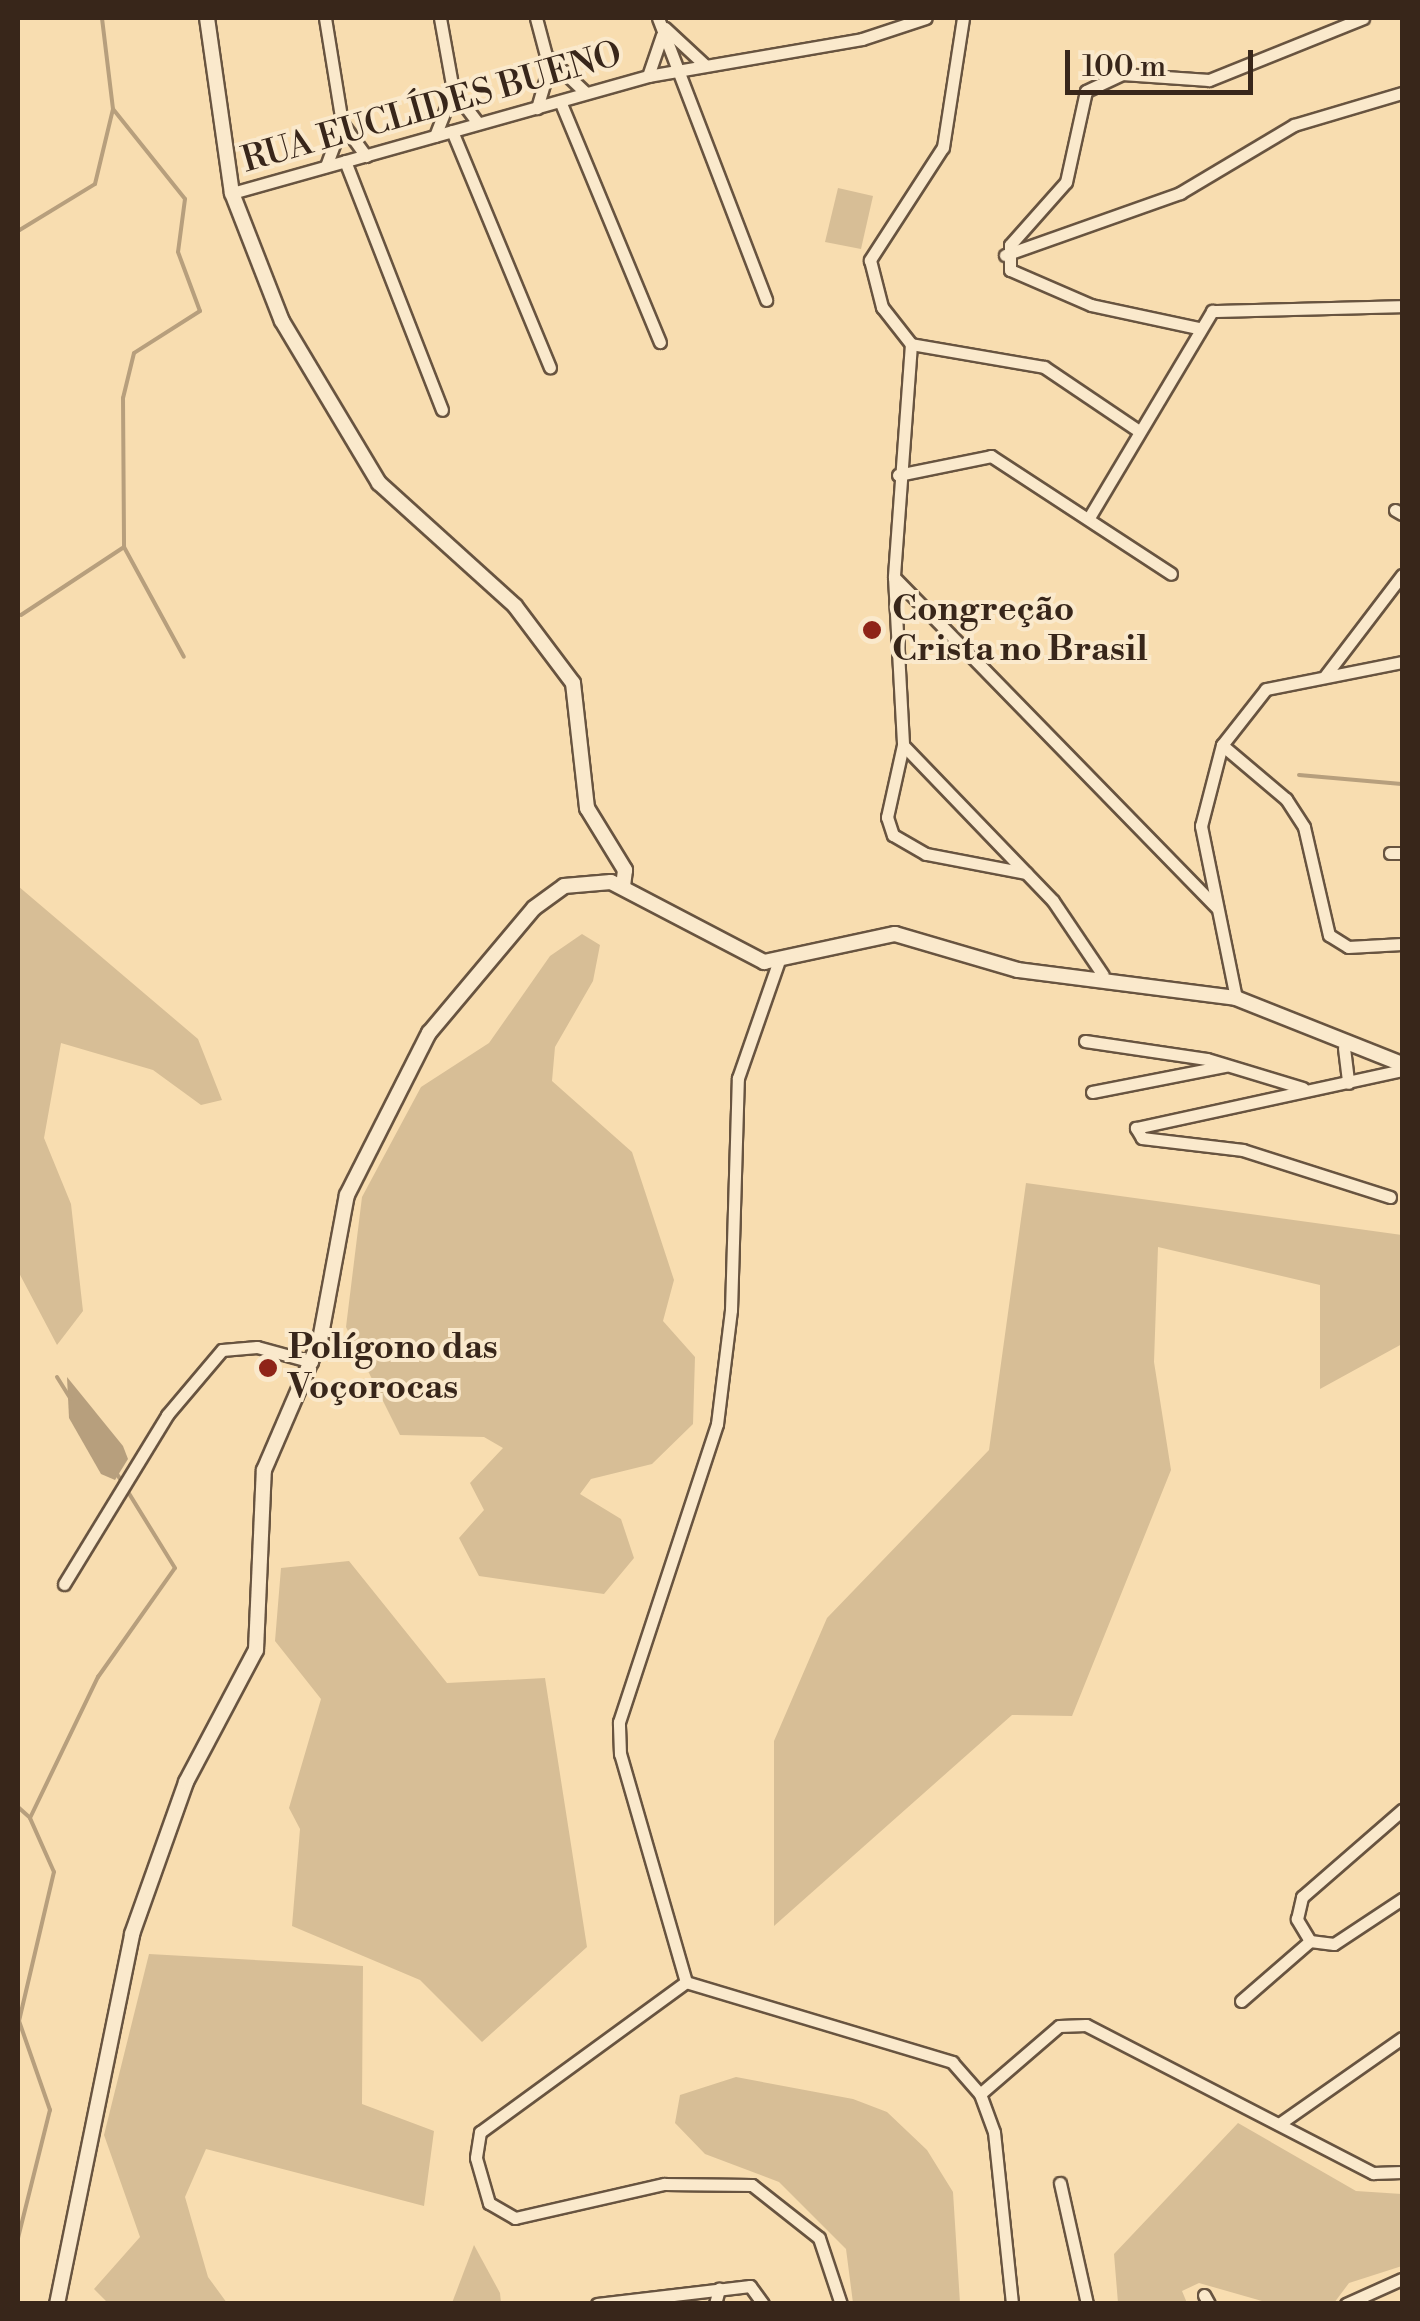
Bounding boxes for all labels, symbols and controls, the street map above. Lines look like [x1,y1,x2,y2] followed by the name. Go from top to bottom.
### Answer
[1070,30,1258,92] scale bar
[237,34,627,182] street label: RUA EUCLÍDES BUENO
[1082,48,1166,86] text: 100 m
[892,589,1148,671] place label: Congreção Crista no Brasil
[861,619,883,641] marker: Congreção Crista no Brasil
[288,1327,498,1409] place label: Polígono das Voçorocas
[257,1357,279,1379] marker: Polígono das Voçorocas

